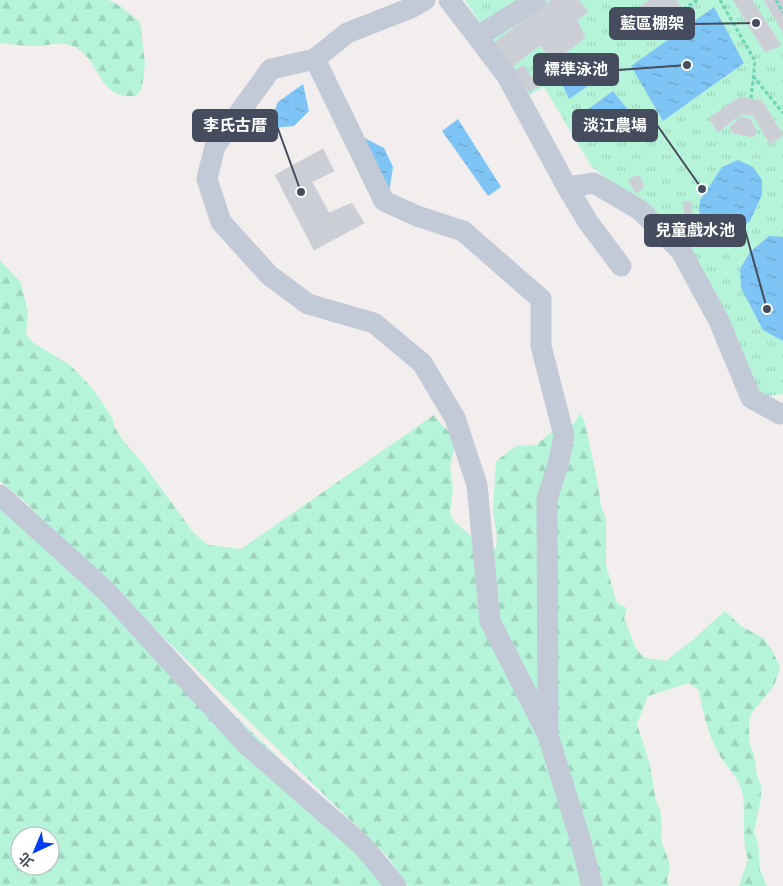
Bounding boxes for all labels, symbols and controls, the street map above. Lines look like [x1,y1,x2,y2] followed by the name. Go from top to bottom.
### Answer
[610,8,694,39] callout: 藍區棚架
[620,15,684,32] text: 藍區棚架
[534,54,618,85] callout: 標準泳池
[544,61,608,78] text: 標準泳池
[193,110,277,141] callout: 李氏古厝
[573,110,657,141] callout: 淡江農場
[203,117,267,134] text: 李氏古厝
[583,117,647,134] text: 淡江農場
[645,215,745,246] callout: 兒童戲水池
[655,221,735,239] text: 兒童戲水池
[10,826,60,876] north arrow
[15,850,37,871] text: 北

